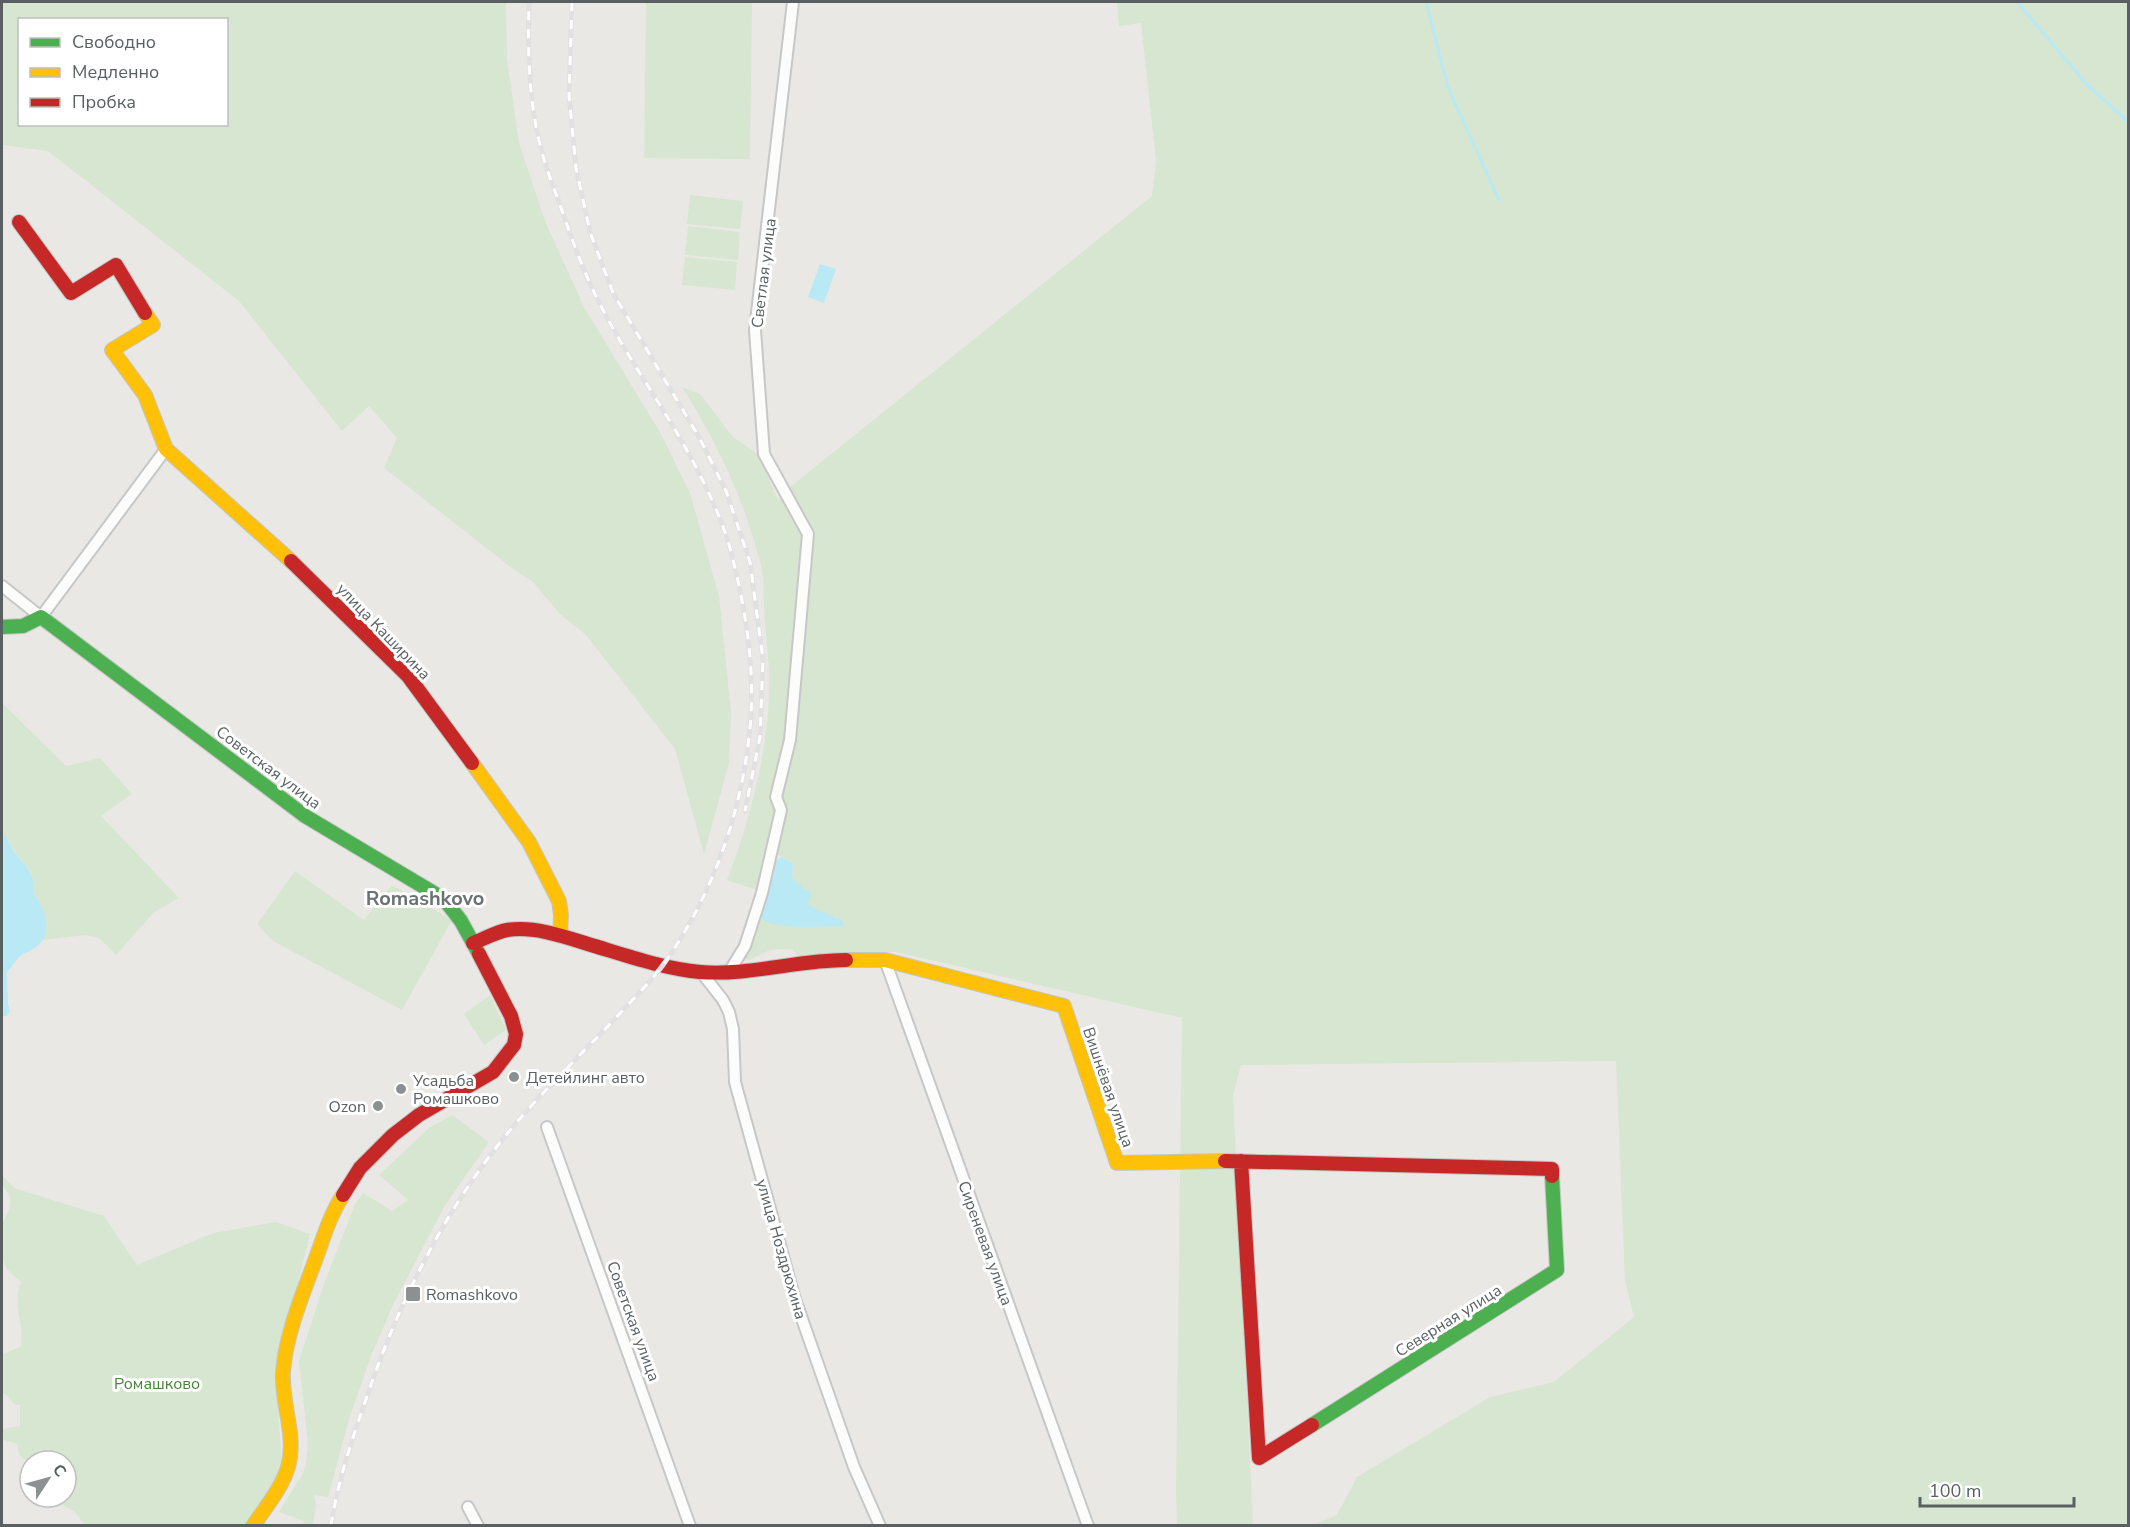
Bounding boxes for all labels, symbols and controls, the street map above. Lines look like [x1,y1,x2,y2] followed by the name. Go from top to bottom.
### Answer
[18,18,228,126] legend
[72,30,156,54] text: Свободно
[72,60,159,84] text: Медленно
[72,90,136,114] text: Пробка
[746,217,782,329] street label: Светлая улица
[331,579,435,685] street label: улица Каширина
[211,721,325,815] street label: Советская улица
[366,885,484,912] district label: Romashkovo
[1077,1024,1139,1150] street label: Вишнёвая улица
[526,1067,645,1089] place label: Детейлинг авто
[412,1070,499,1110] place label: Усадьба Ромашково
[507,1070,521,1084] marker: Детейлинг авто
[394,1082,408,1096] marker: Усадьба Ромашково
[328,1096,366,1118] place label: Ozon
[371,1099,385,1113] marker: Ozon
[750,1176,812,1322] street label: улица Ноздрюхина
[952,1178,1018,1309] street label: Сиреневая улица
[601,1258,665,1384] street label: Советская улица
[1391,1279,1506,1362] street label: Северная улица
[426,1284,518,1306] place label: Romashkovo
[404,1285,422,1303] marker: Romashkovo
[114,1373,200,1395] park label: Ромашково
[18,1449,78,1509] north arrow
[47,1460,71,1482] text: С
[1920,1470,2074,1508] scale bar
[1929,1479,1981,1503] text: 100 m

